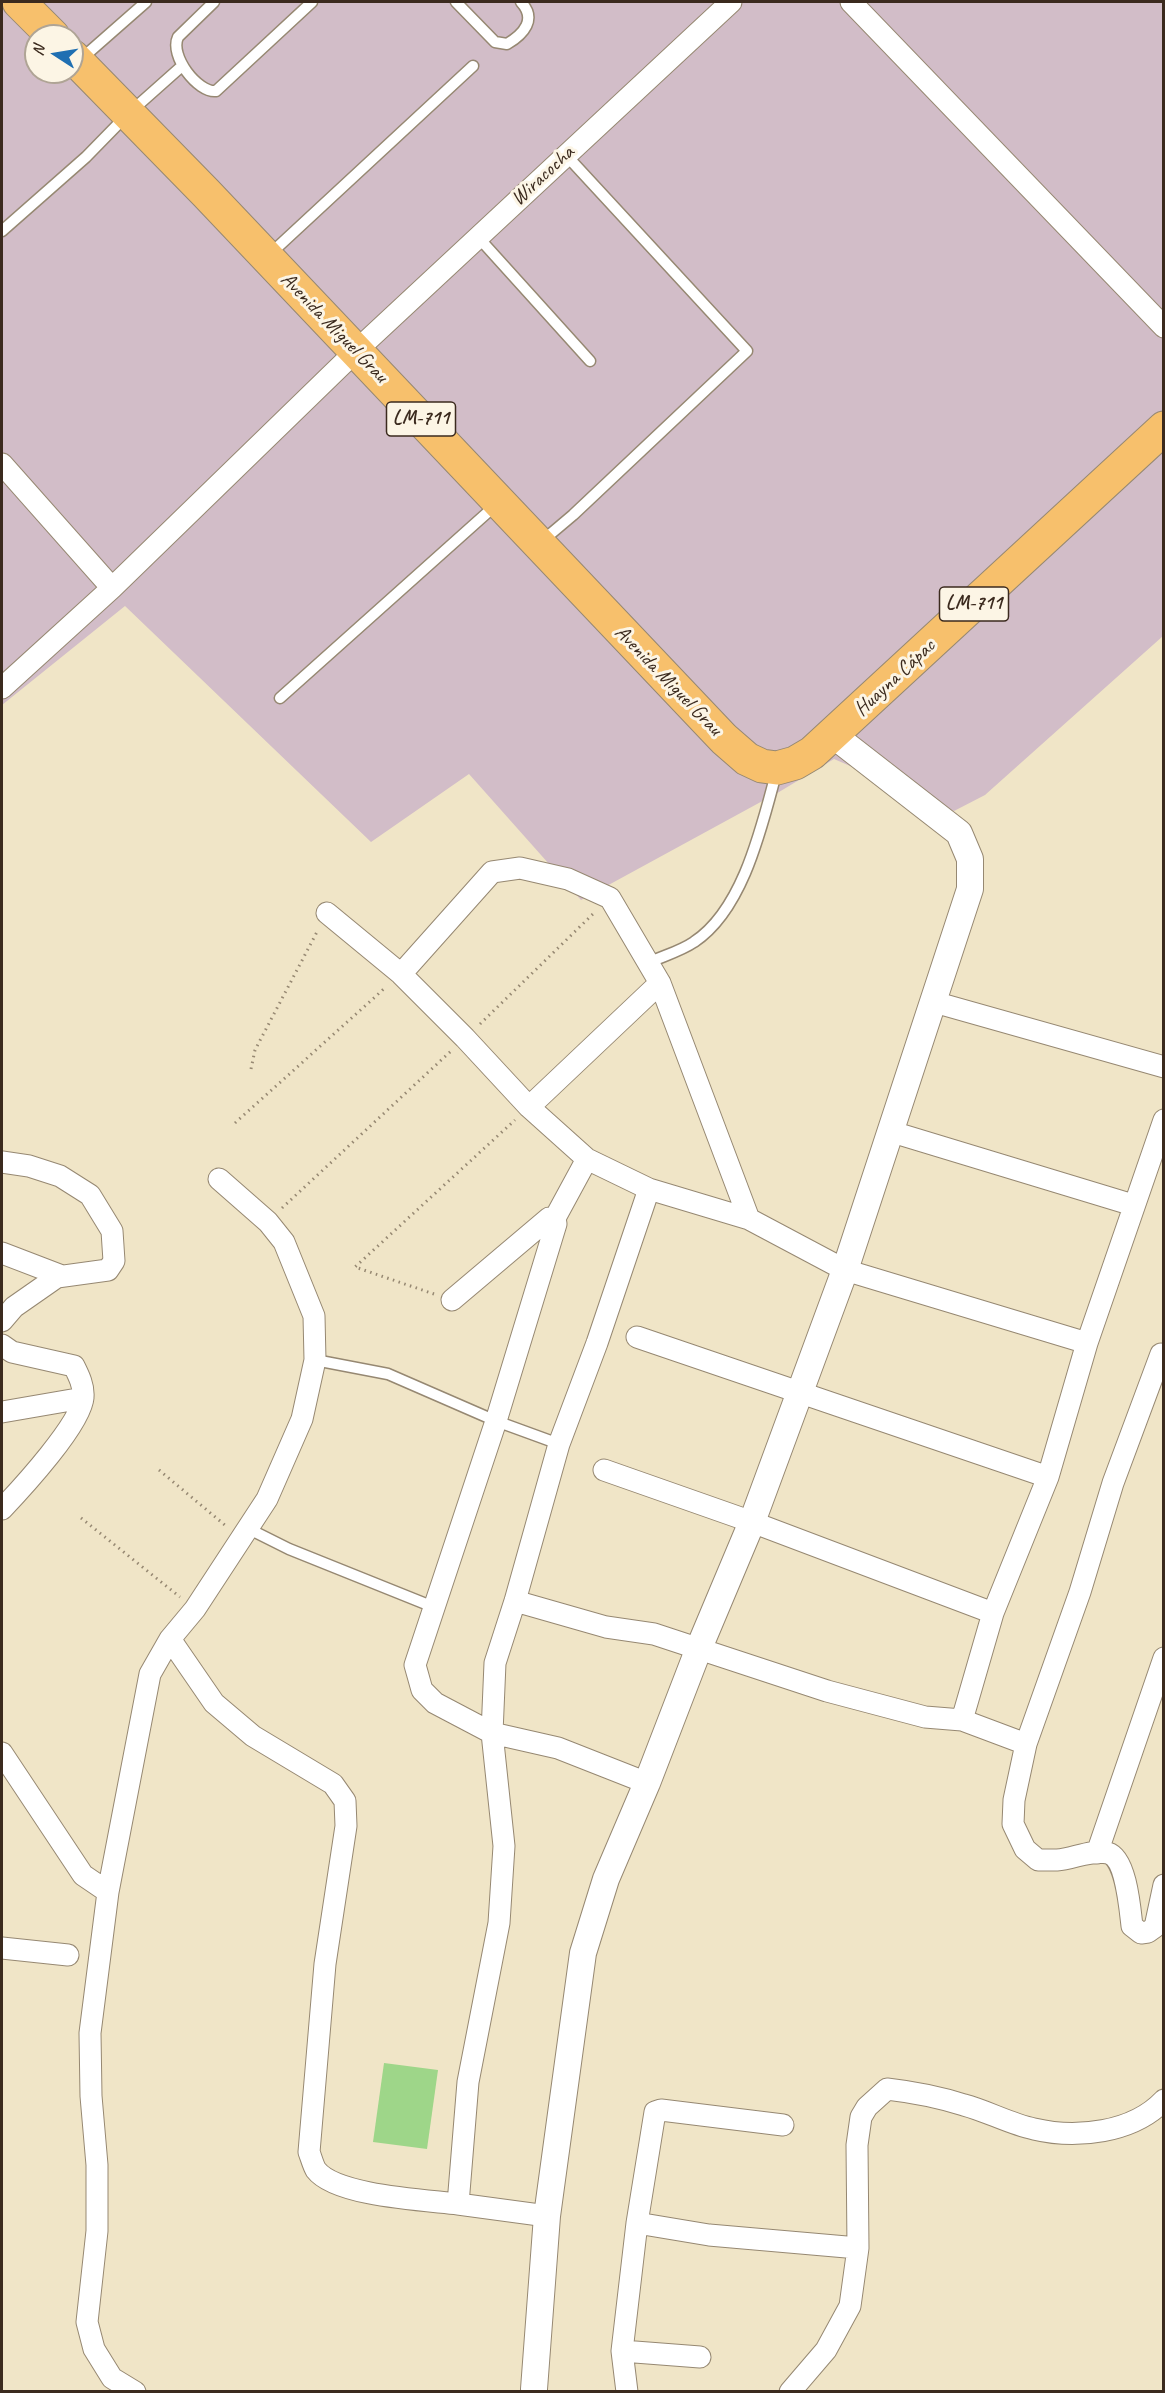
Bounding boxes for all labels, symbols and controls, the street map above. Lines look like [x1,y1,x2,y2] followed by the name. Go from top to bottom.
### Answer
[24,24,84,84] north arrow
[28,44,49,58] text: N
[506,140,580,212] street label: Wiracocha
[275,267,393,389] street label: Avenida Miguel Grau
[386,402,456,436] road number: LM-711
[940,587,1008,621] road number: LM-711
[609,620,727,742] street label: Avenida Miguel Grau
[849,634,941,722] street label: Huayna Cápac

